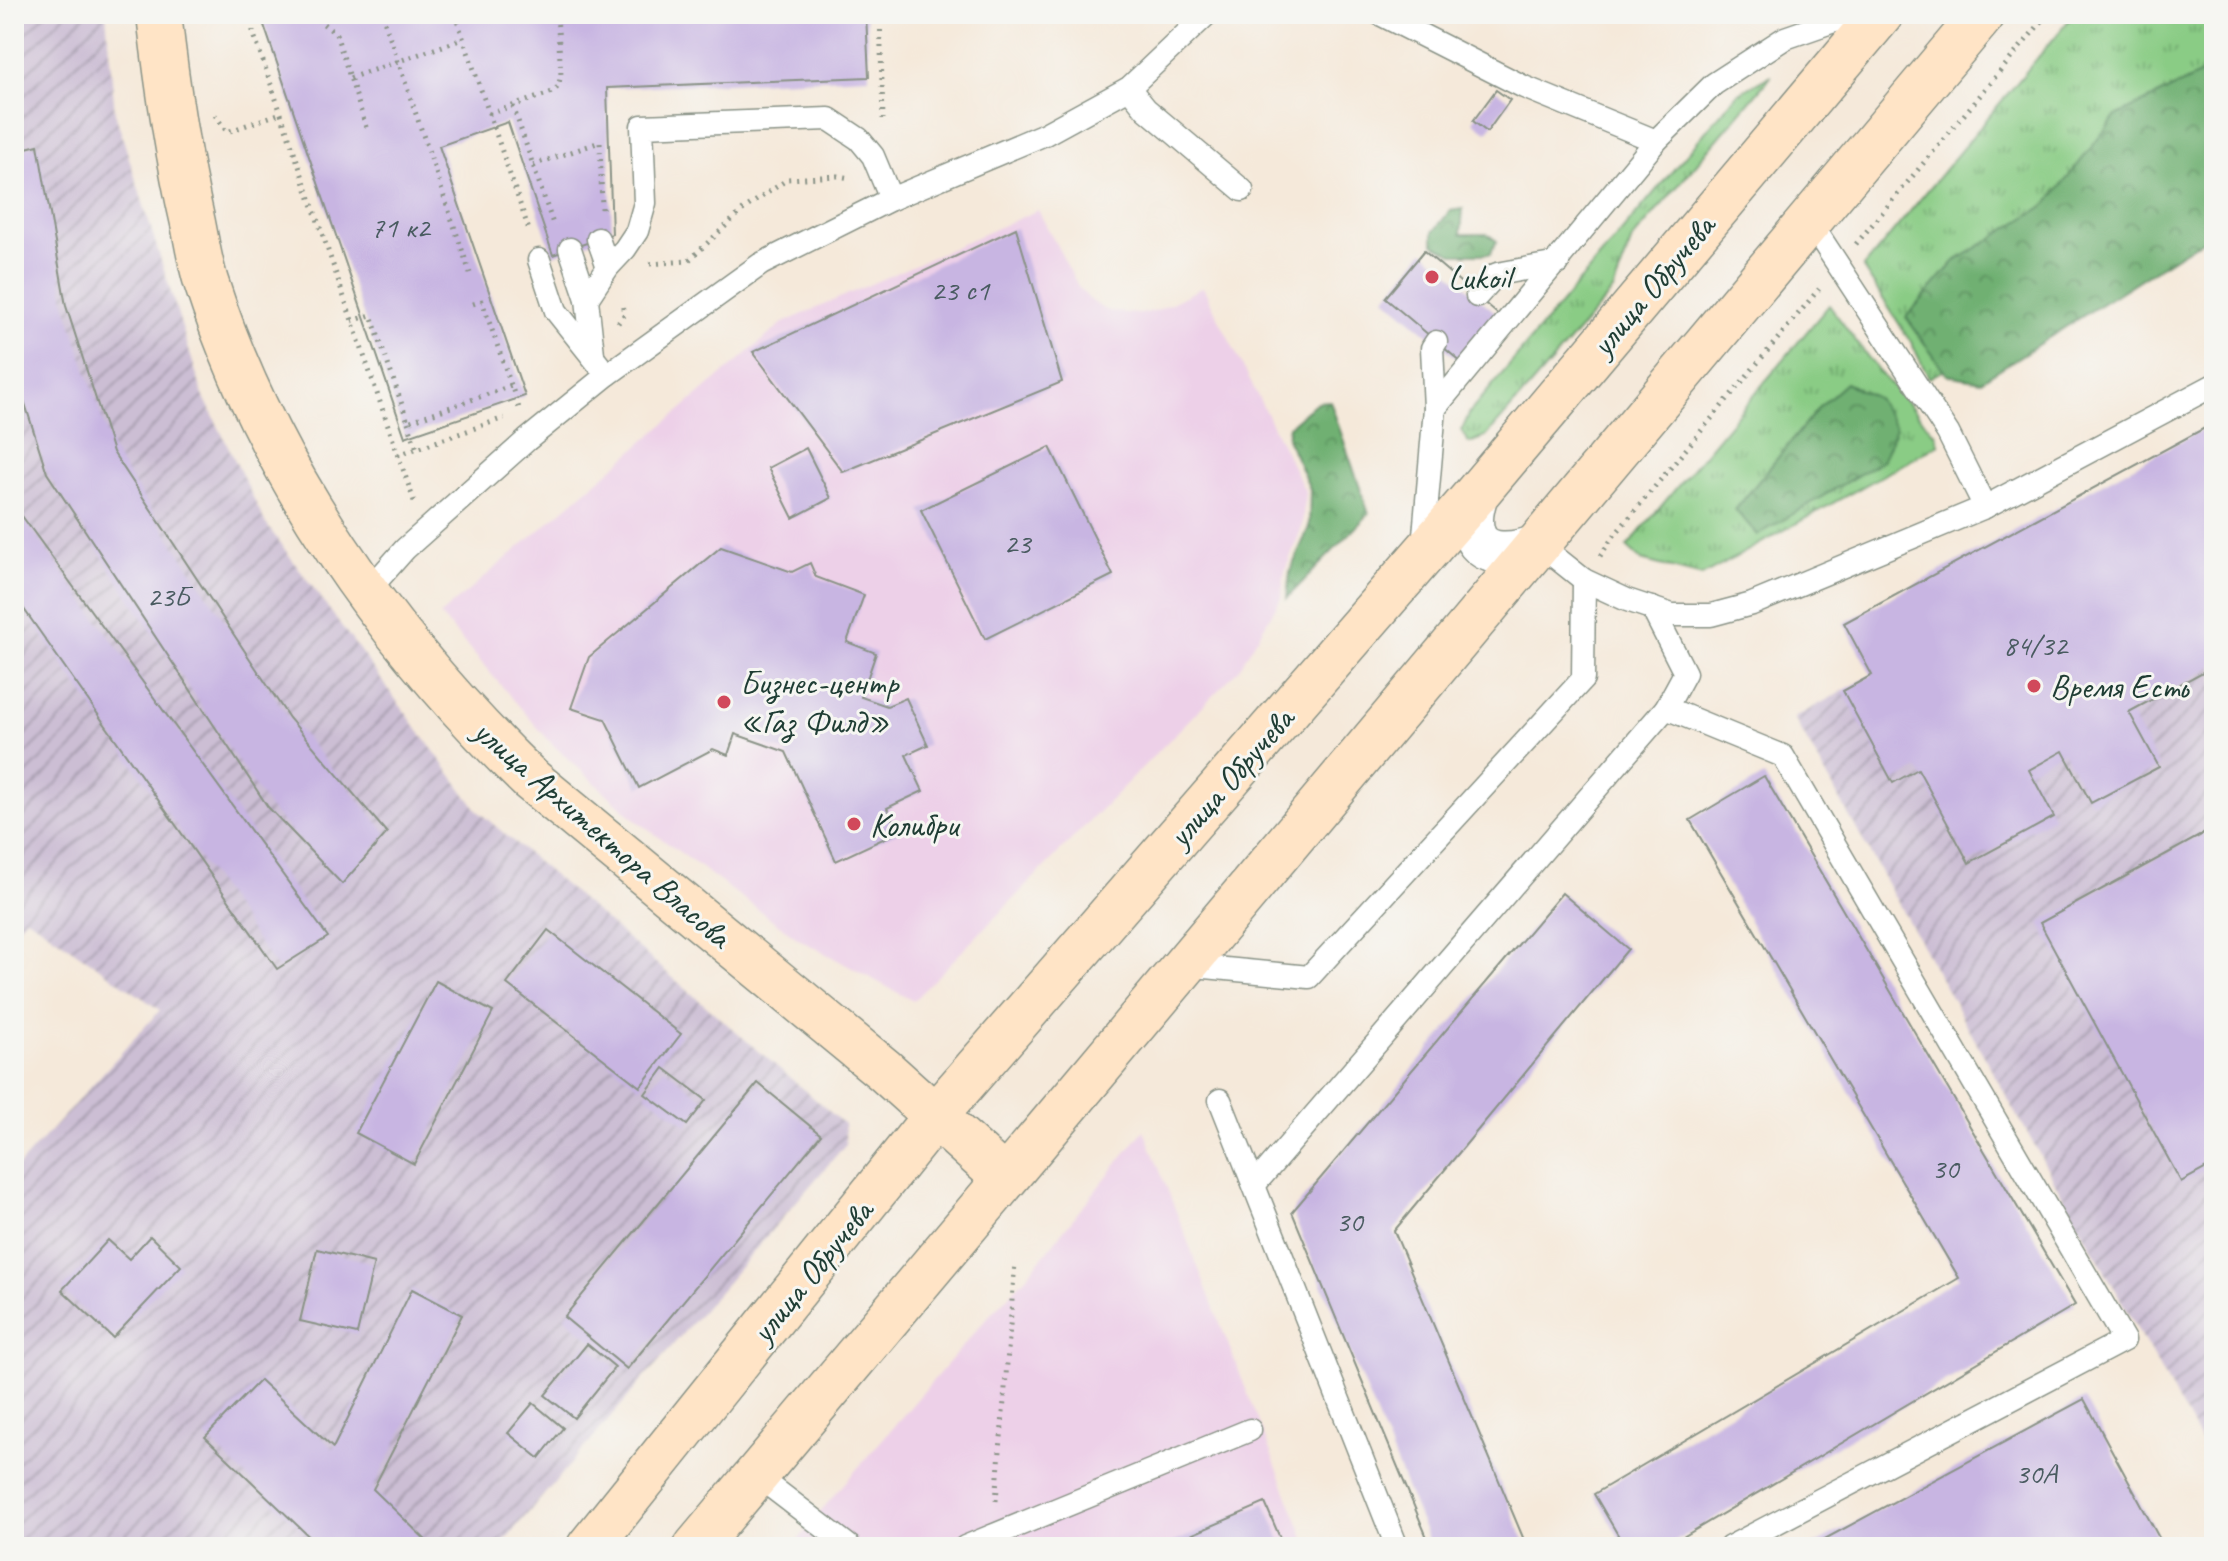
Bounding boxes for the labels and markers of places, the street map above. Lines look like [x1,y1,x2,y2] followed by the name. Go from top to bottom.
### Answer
[1448,256,1517,299] place label: Lukoil
[1423,268,1441,286] marker: Lukoil
[740,661,900,743] place label: Бизнес-центр «Газ Филд»
[2050,665,2191,708] place label: Время Есть
[2025,677,2043,695] marker: Время Есть
[715,693,733,711] marker: Бизнес-центр «Газ Филд»
[870,803,961,846] place label: Колибри
[845,815,863,833] marker: Колибри

